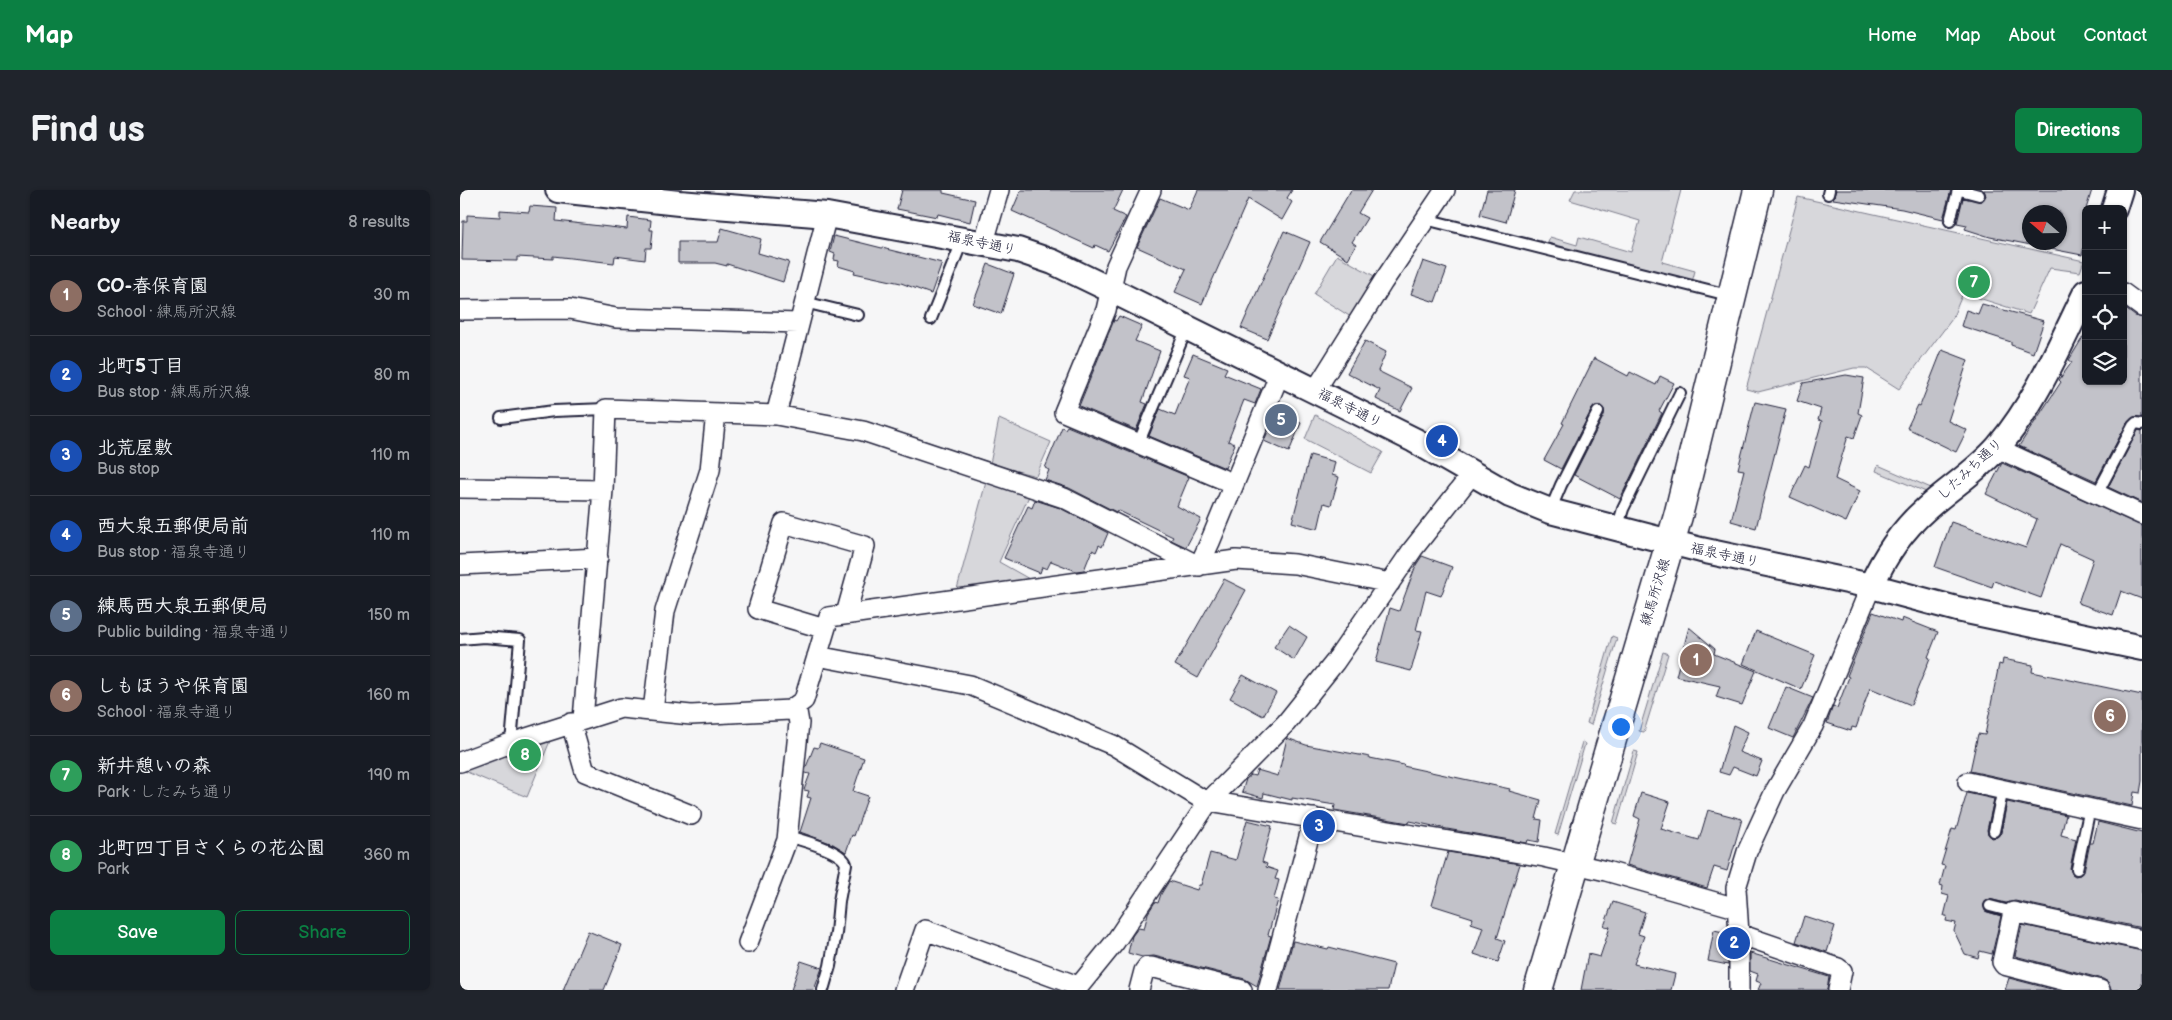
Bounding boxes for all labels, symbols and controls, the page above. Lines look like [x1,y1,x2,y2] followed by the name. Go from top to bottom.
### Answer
[25,21,73,50] text: Map
[1868,25,1917,46] text: Home
[1945,25,1981,46] text: Map
[2009,25,2056,46] text: About
[2084,25,2147,46] text: Contact
[2015,108,2142,153] button: Directions
[30,109,145,152] text: Find us
[2022,205,2067,250] north arrow
[2082,205,2127,385] map controls
[2082,205,2127,250] button: +
[50,210,120,235] text: Nearby
[348,213,410,232] text: 8 results
[946,227,1018,259] street label: 福泉寺通り
[2082,250,2127,295] button: −
[1958,263,1990,301] pin: 7
[97,275,208,298] text: CO-春保育園
[63,286,69,305] text: 1
[373,286,410,305] text: 30 m
[2082,295,2127,340] button: locate
[97,303,236,322] text: School · 練馬所沢線
[2082,340,2127,385] button: layers
[97,355,184,378] text: 北町5丁目
[61,366,71,385] text: 2
[374,366,410,385] text: 80 m
[97,383,250,402] text: Bus stop · 練馬所沢線
[1315,385,1385,431] street label: 福泉寺通り
[1265,401,1297,439] pin: 5
[1426,422,1458,460] pin: 4
[1934,434,2006,504] street label: したみち通り
[97,437,173,460] text: 北荒屋敷
[61,446,71,465] text: 3
[371,446,410,465] text: 110 m
[97,460,160,479] text: Bus stop
[97,515,249,538] text: 西大泉五郵便局前
[61,526,71,545] text: 4
[371,526,410,545] text: 110 m
[1689,539,1761,571] street label: 福泉寺通り
[97,543,250,562] text: Bus stop · 福泉寺通り
[1637,556,1673,628] street label: 練馬所沢線
[97,595,268,618] text: 練馬西大泉五郵便局
[61,606,71,625] text: 5
[368,606,410,625] text: 150 m
[97,623,292,642] text: Public building · 福泉寺通り
[1680,641,1712,679] pin: 1
[97,675,249,698] text: しもほうや保育園
[61,686,71,705] text: 6
[367,686,410,705] text: 160 m
[2094,697,2126,735] pin: 6
[97,703,236,722] text: School · 福泉寺通り
[1608,714,1634,740] your location
[509,736,541,774] pin: 8
[97,755,211,778] text: 新井憩いの森
[62,766,70,785] text: 7
[368,766,410,785] text: 190 m
[97,783,235,802] text: Park · したみち通り
[1303,807,1335,845] pin: 3
[97,837,325,860] text: 北町四丁目さくらの花公園
[61,846,71,865] text: 8
[363,846,410,865] text: 360 m
[97,860,129,879] text: Park
[50,910,225,955] button: Save
[235,910,410,955] button: Share
[1718,924,1750,962] pin: 2

